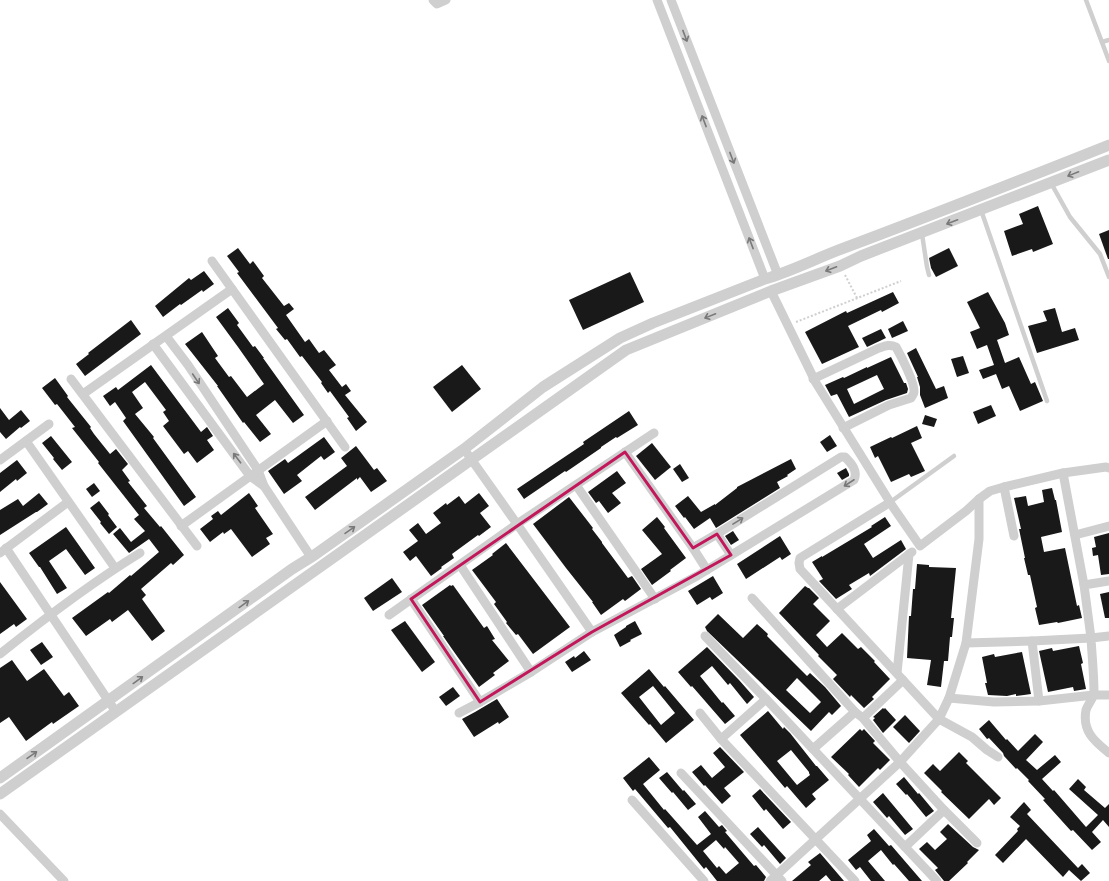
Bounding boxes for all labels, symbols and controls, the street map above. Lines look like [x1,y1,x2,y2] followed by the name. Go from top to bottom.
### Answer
[682,30,690,42] one-way arrow
[700,116,708,128] one-way arrow
[729,151,737,163] one-way arrow
[1067,171,1079,179] one-way arrow
[946,218,958,226] one-way arrow
[746,237,754,249] one-way arrow
[825,266,837,274] one-way arrow
[704,313,716,321] one-way arrow
[193,373,201,385] one-way arrow
[233,453,241,464] one-way arrow
[843,479,854,487] one-way arrow
[732,517,743,525] one-way arrow
[344,526,355,534] one-way arrow
[238,600,249,608] one-way arrow
[132,676,143,684] one-way arrow
[26,751,37,759] one-way arrow

